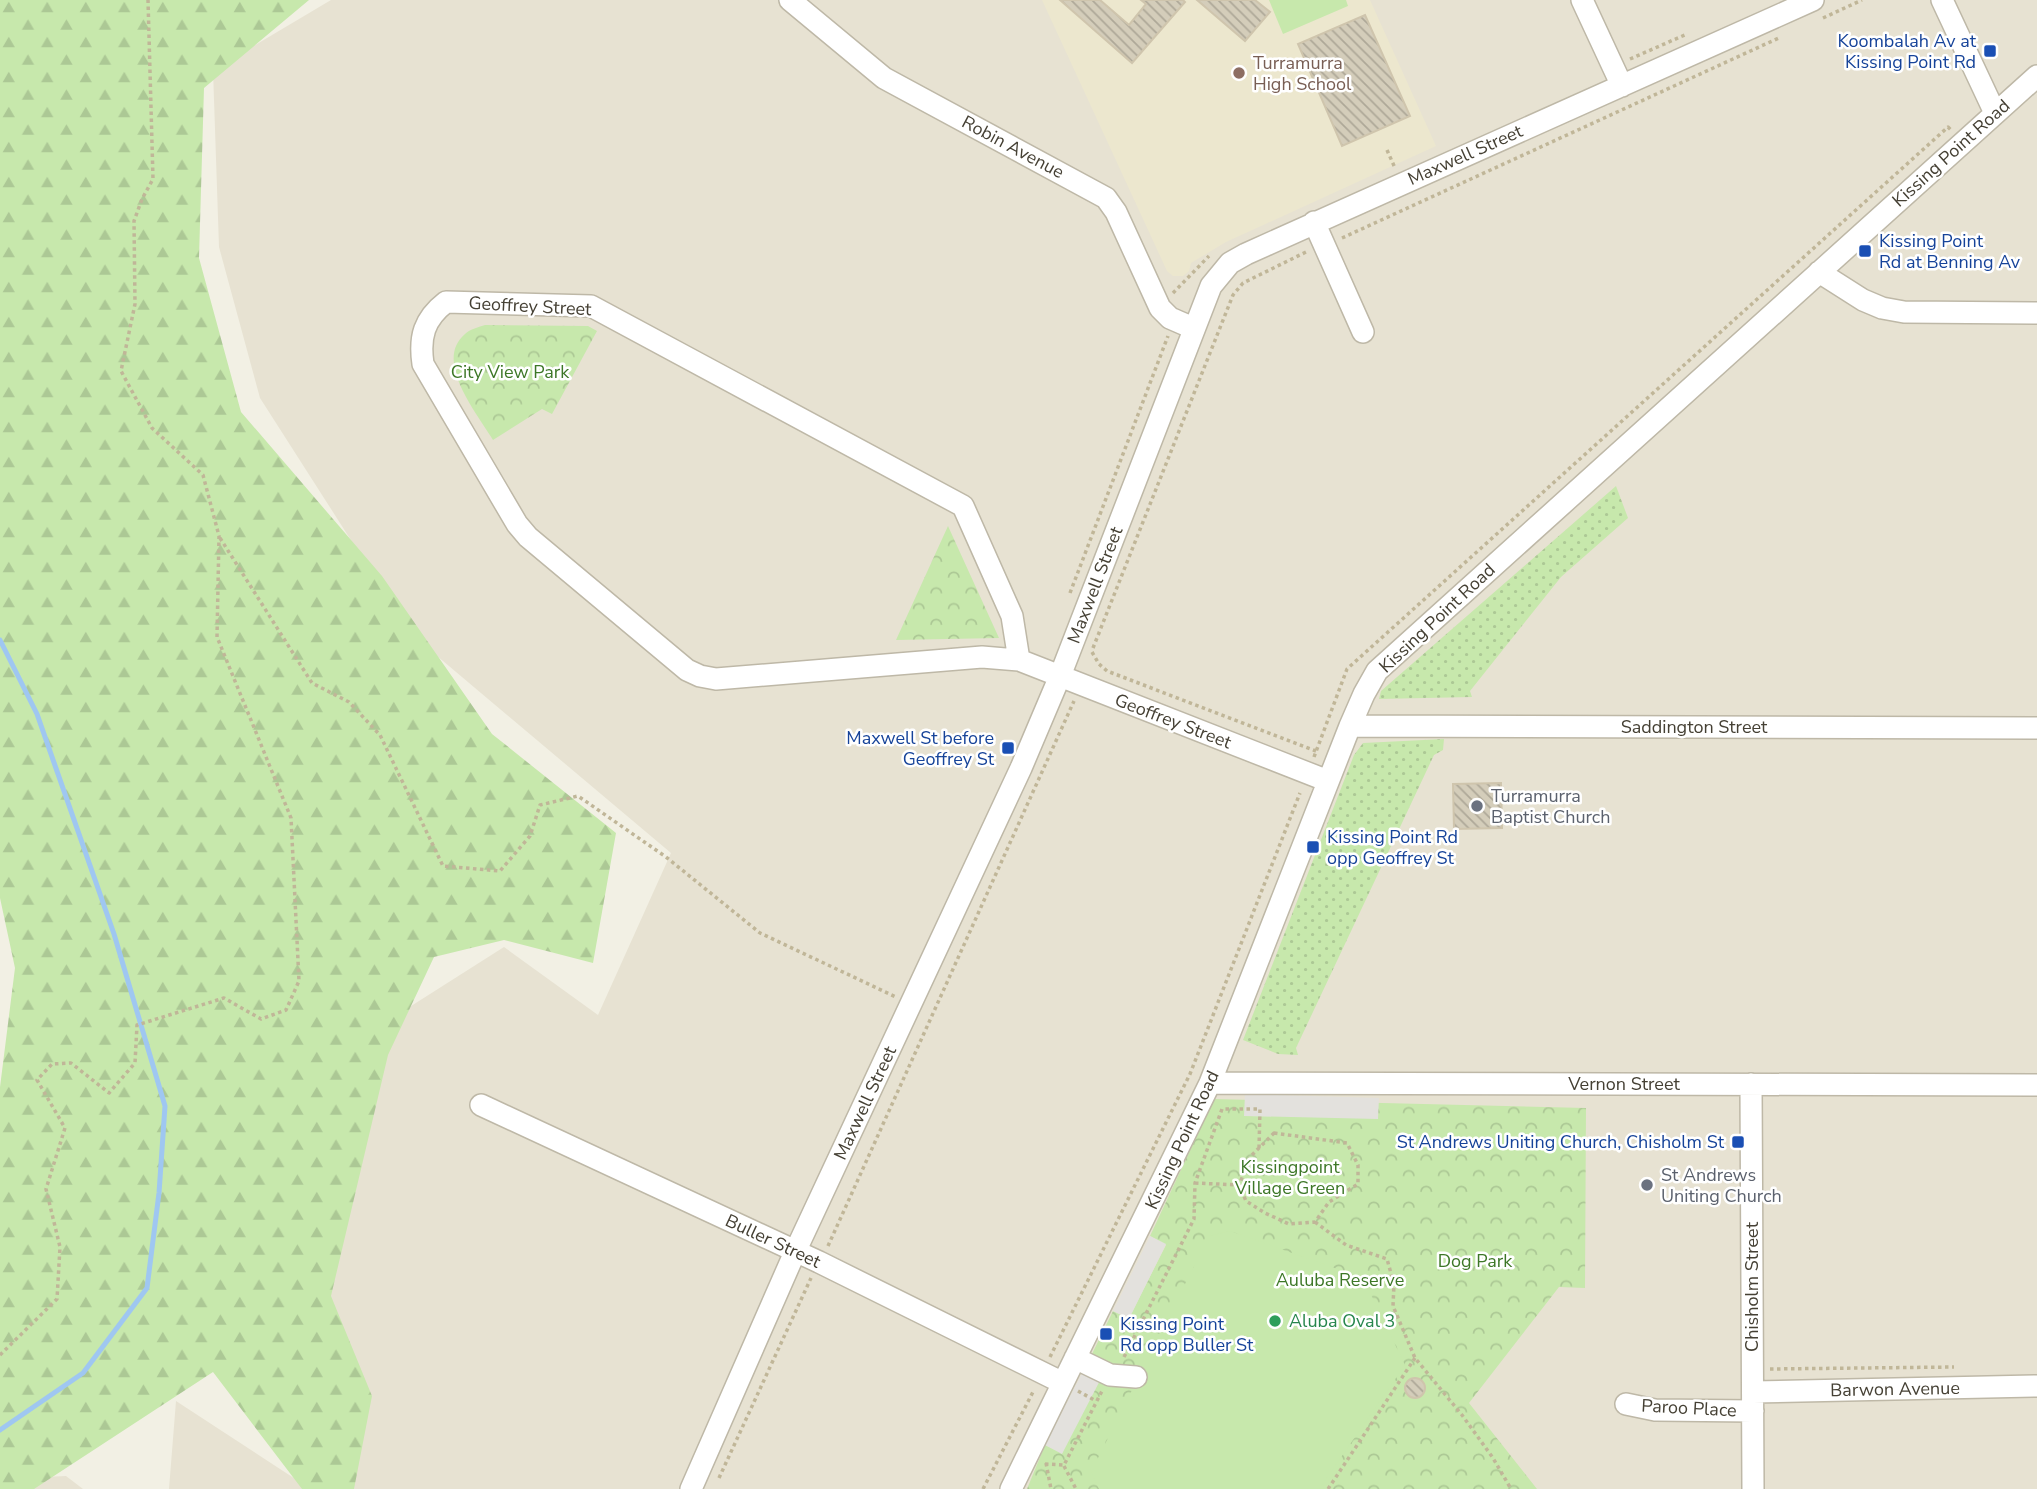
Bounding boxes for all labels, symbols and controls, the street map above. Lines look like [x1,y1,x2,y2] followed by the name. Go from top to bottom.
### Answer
[1837,29,1977,74] place label: Koombalah Av at Kissing Point Rd
[1982,43,1998,59] marker: Koombalah Av at Kissing Point Rd
[1253,51,1352,96] place label: Turramurra High School
[1231,65,1247,81] marker: Turramurra High School
[1887,94,2015,212] street label: Kissing Point Road
[958,110,1068,184] street label: Robin Avenue
[1404,119,1527,191] street label: Maxwell Street
[1879,229,2021,274] place label: Kissing Point Rd at Benning Av
[1857,243,1873,259] marker: Kissing Point Rd at Benning Av
[468,291,593,321] street label: Geoffrey Street
[451,360,570,384] park label: City View Park
[1062,523,1129,647] street label: Maxwell Street
[1374,558,1500,678] street label: Kissing Point Road
[1111,688,1235,754] street label: Geoffrey Street
[1621,715,1768,739] street label: Saddington Street
[846,726,995,771] place label: Maxwell St before Geoffrey St
[1000,740,1016,756] marker: Maxwell St before Geoffrey St
[1491,784,1610,829] place label: Turramurra Baptist Church
[1469,798,1485,814] marker: Turramurra Baptist Church
[1327,825,1458,870] place label: Kissing Point Rd opp Geoffrey St
[1305,839,1321,855] marker: Kissing Point Rd opp Geoffrey St
[828,1041,902,1164] street label: Maxwell Street
[1139,1067,1225,1213] street label: Kissing Point Road
[1567,1072,1680,1096] street label: Vernon Street
[1397,1130,1725,1154] place label: St Andrews Uniting Church, Chisholm St
[1730,1134,1746,1150] marker: St Andrews Uniting Church, Chisholm St
[1234,1155,1345,1200] park label: Kissingpoint Village Green
[1661,1163,1782,1208] place label: St Andrews Uniting Church
[1639,1177,1655,1193] marker: St Andrews Uniting Church
[721,1208,825,1274] street label: Buller Street
[1740,1221,1764,1352] street label: Chisholm Street
[1438,1249,1513,1273] park label: Dog Park
[1276,1268,1404,1292] park label: Auluba Reserve
[1289,1309,1395,1333] place label: Aluba Oval 3
[1120,1312,1254,1357] place label: Kissing Point Rd opp Buller St
[1267,1313,1283,1329] marker: Aluba Oval 3
[1098,1326,1114,1342] marker: Kissing Point Rd opp Buller St
[1830,1376,1960,1402] street label: Barwon Avenue
[1641,1394,1737,1422] street label: Paroo Place

